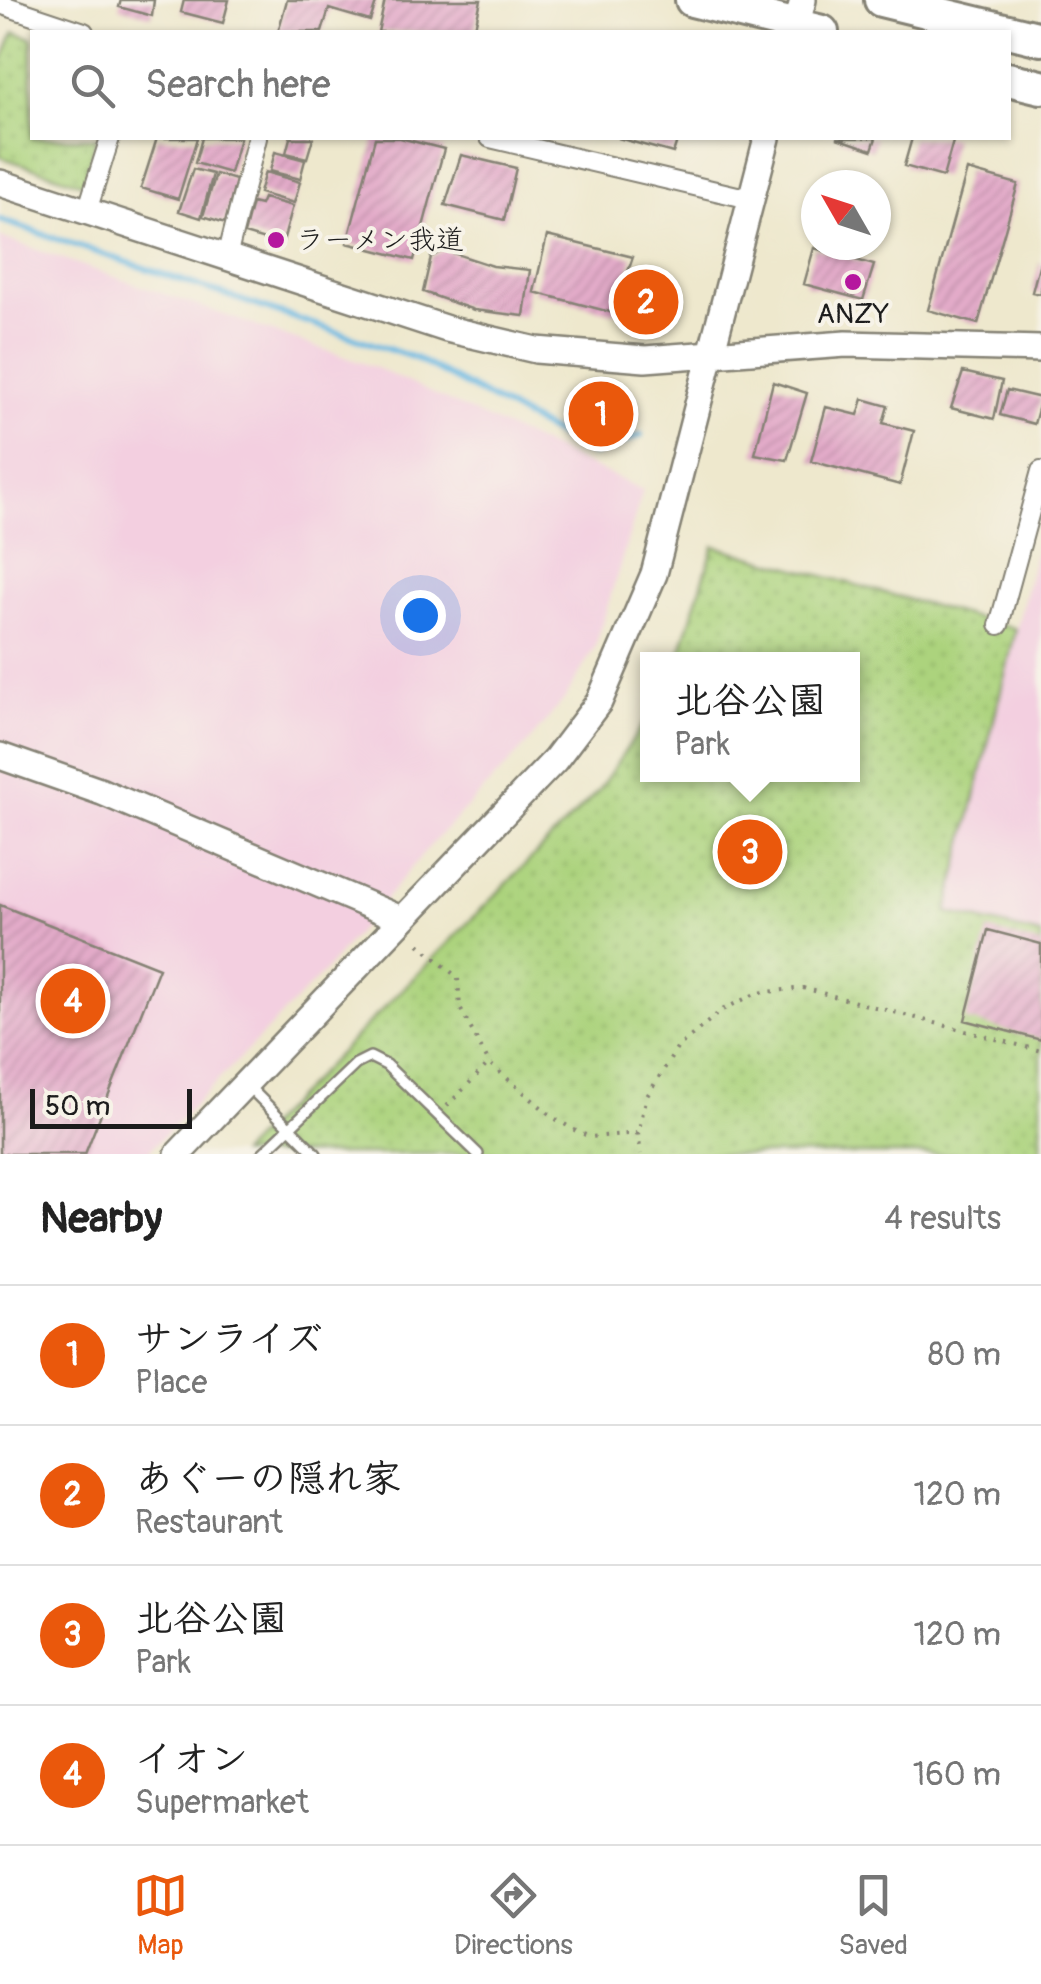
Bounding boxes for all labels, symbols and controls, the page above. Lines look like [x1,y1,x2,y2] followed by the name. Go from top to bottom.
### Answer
[30,30,1011,140] search box
[65,58,120,113] icon: search
[145,61,331,109] text: Search here
[801,170,891,260] north arrow
[296,223,464,258] place label: ラーメン我道
[265,229,287,251] marker: ラーメン我道
[614,264,678,340] pin: 2
[842,271,864,293] marker: ANZY
[817,297,889,332] place label: ANZY
[568,376,634,452] pin: 1
[395,590,446,641] your location
[640,652,860,782] popup
[674,677,826,725] text: 北谷公園
[674,725,730,765] text: Park
[718,814,782,890] pin: 3
[40,964,106,1038] pin: 4
[30,1084,192,1128] scale bar
[45,1089,110,1124] text: 50 m
[40,1193,162,1245] text: Nearby
[884,1199,1001,1239] text: 4 results
[135,1315,323,1363] text: サンライズ
[66,1335,79,1375] text: 1
[928,1335,1001,1375] text: 80 m
[135,1363,207,1403] text: Place
[135,1455,401,1503] text: あぐーの隠れ家
[64,1475,81,1515] text: 2
[913,1475,1001,1515] text: 120 m
[135,1503,283,1543] text: Restaurant
[135,1595,287,1643] text: 北谷公園
[64,1615,81,1655] text: 3
[913,1615,1001,1655] text: 120 m
[135,1643,191,1683] text: Park
[135,1735,248,1783] text: イオン
[63,1755,82,1795] text: 4
[913,1755,1001,1795] text: 160 m
[135,1783,309,1823] text: Supermarket
[133,1868,188,1963] tab: Map
[454,1868,573,1963] tab: Directions
[839,1868,908,1963] tab: Saved

